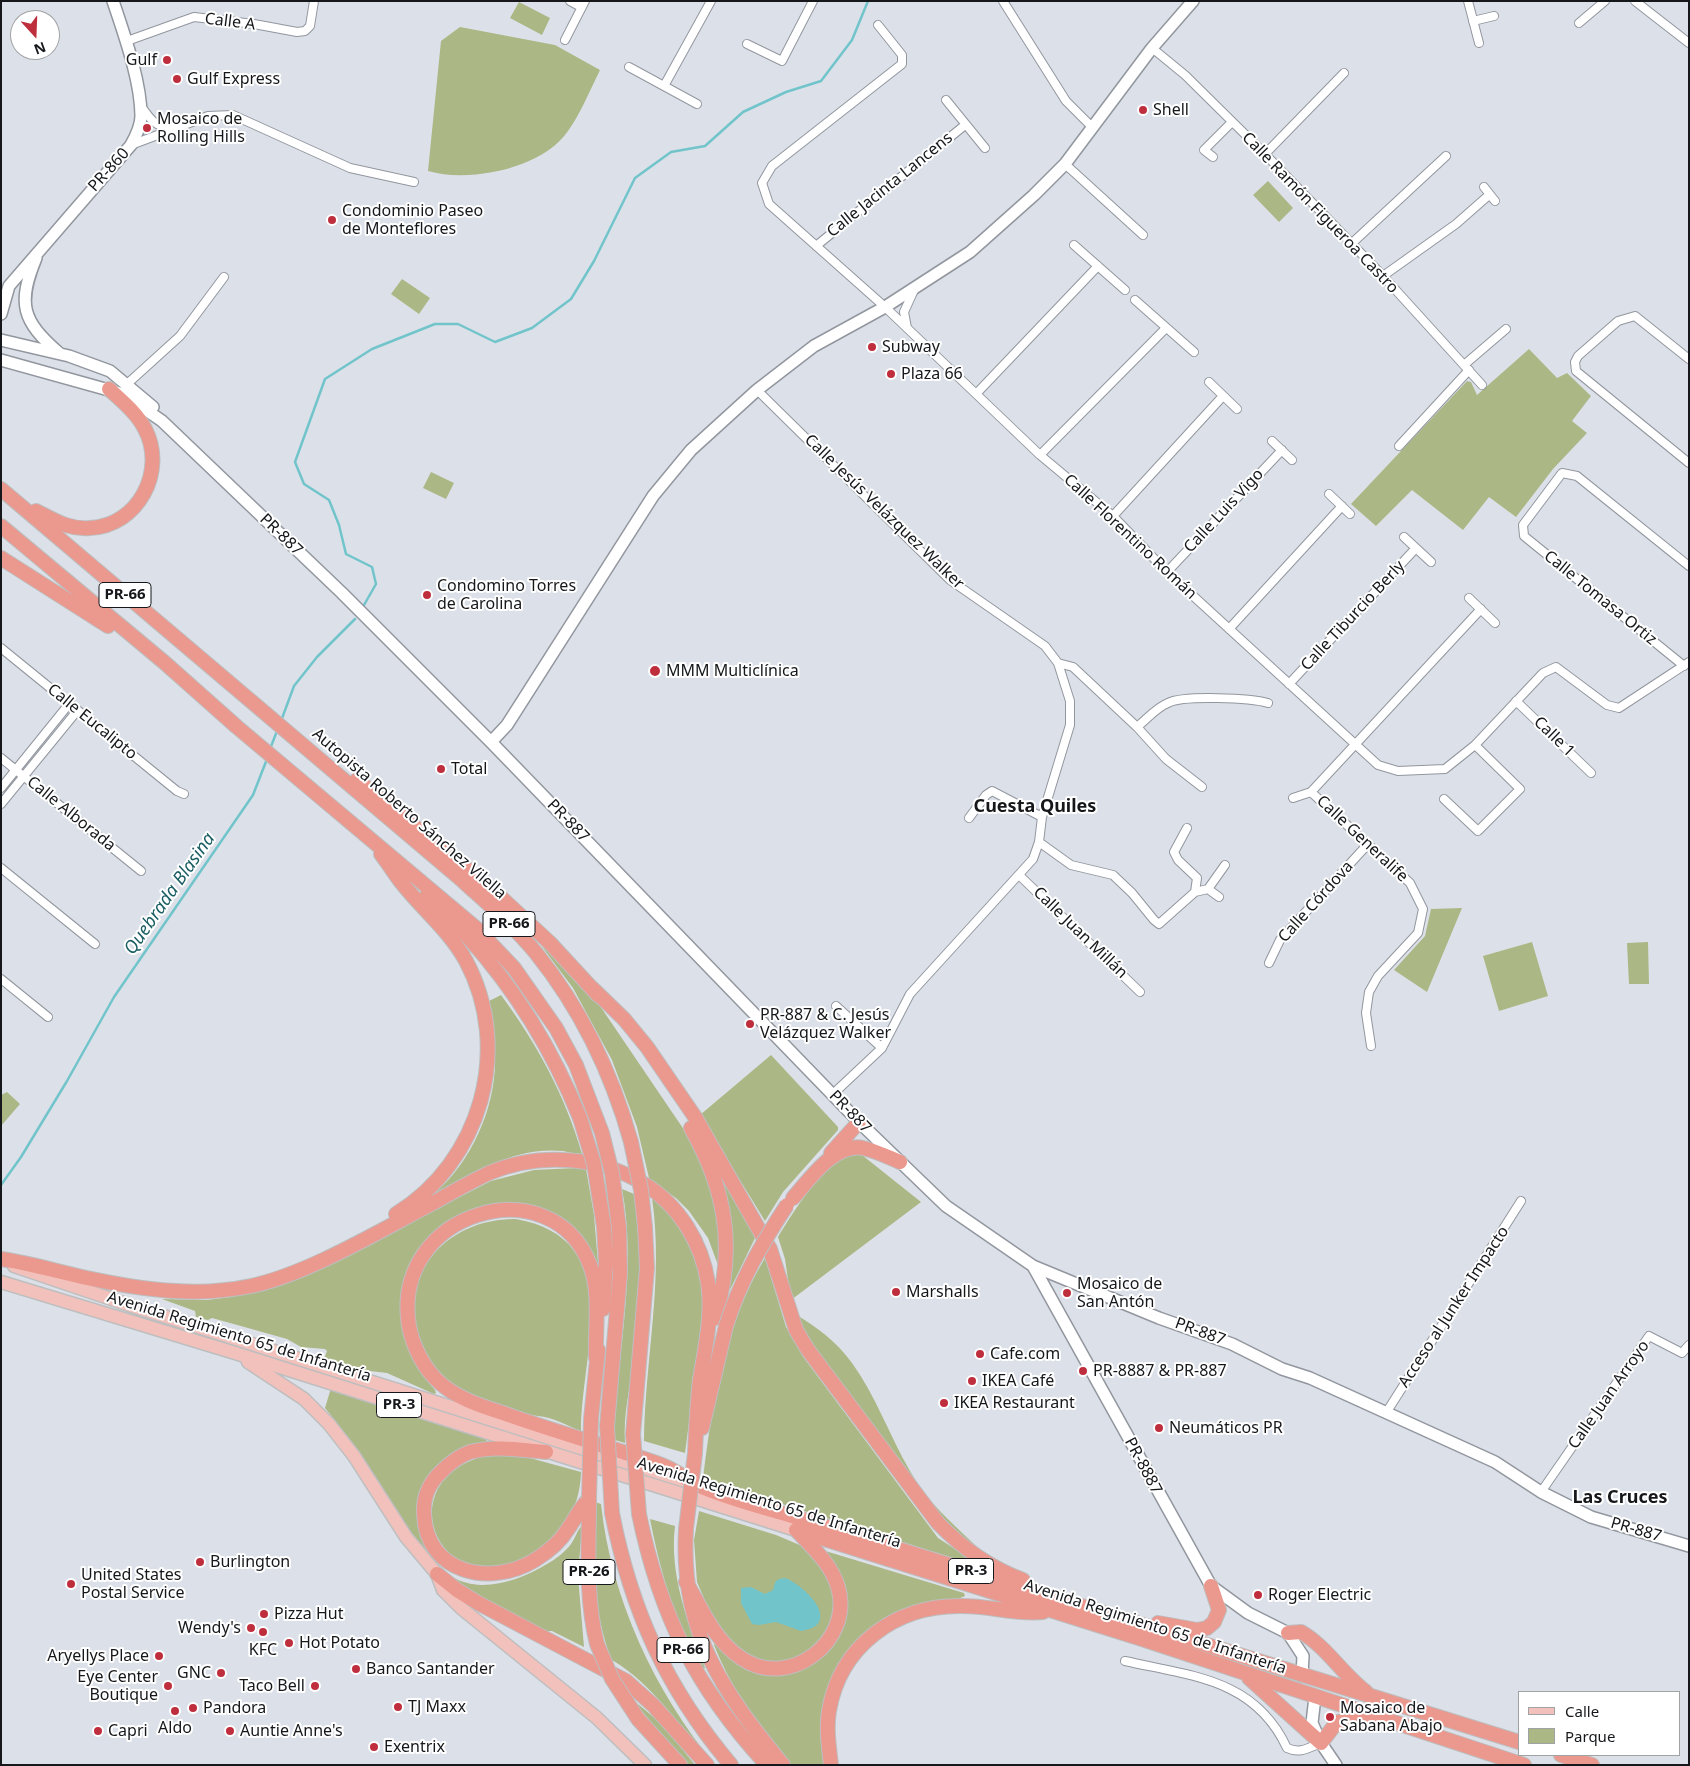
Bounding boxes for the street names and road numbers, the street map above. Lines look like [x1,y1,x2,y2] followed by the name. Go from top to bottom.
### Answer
[204,9,256,35] street label: Calle A
[823,128,957,242] street label: Calle Jacinta Lancens
[1238,128,1402,298] street label: Calle Ramón Figueroa Castro
[84,144,134,196] street label: PR-860
[800,431,968,593] street label: Calle Jesús Velázquez Walker
[1180,465,1268,557] street label: Calle Luis Vigo
[1059,470,1201,604] street label: Calle Florentino Román
[256,510,306,560] street label: PR-887
[1540,547,1660,649] street label: Calle Tomasa Ortiz
[1297,557,1409,675] street label: Calle Tiburcio Berly
[99,582,151,608] road number: PR-66
[43,680,141,764] street label: Calle Eucalipto
[1529,713,1579,761] street label: Calle 1
[308,725,510,903] street label: Autopista Roberto Sánchez Vilella
[23,772,119,856] street label: Calle Alborada
[1312,792,1412,886] street label: Calle Generalife
[543,796,593,846] street label: PR-887
[1274,857,1358,947] street label: Calle Córdova
[1029,883,1131,983] street label: Calle Juan Millán
[483,912,535,936] road number: PR-66
[825,1087,875,1137] street label: PR-887
[1395,1223,1513,1391] street label: Acceso al Junker Impacto
[105,1288,373,1386] street label: Avenida Regimiento 65 de Infantería
[1172,1314,1228,1350] street label: PR-887
[1564,1337,1654,1453] street label: Calle Juan Arroyo
[376,1392,422,1418] road number: PR-3
[1120,1434,1166,1498] street label: PR-8887
[635,1454,903,1552] street label: Avenida Regimiento 65 de Infantería
[1608,1514,1664,1546] street label: PR-887
[948,1558,994,1584] road number: PR-3
[563,1560,615,1584] road number: PR-26
[1021,1575,1289,1679] street label: Avenida Regimiento 65 de Infantería
[657,1638,709,1662] road number: PR-66

